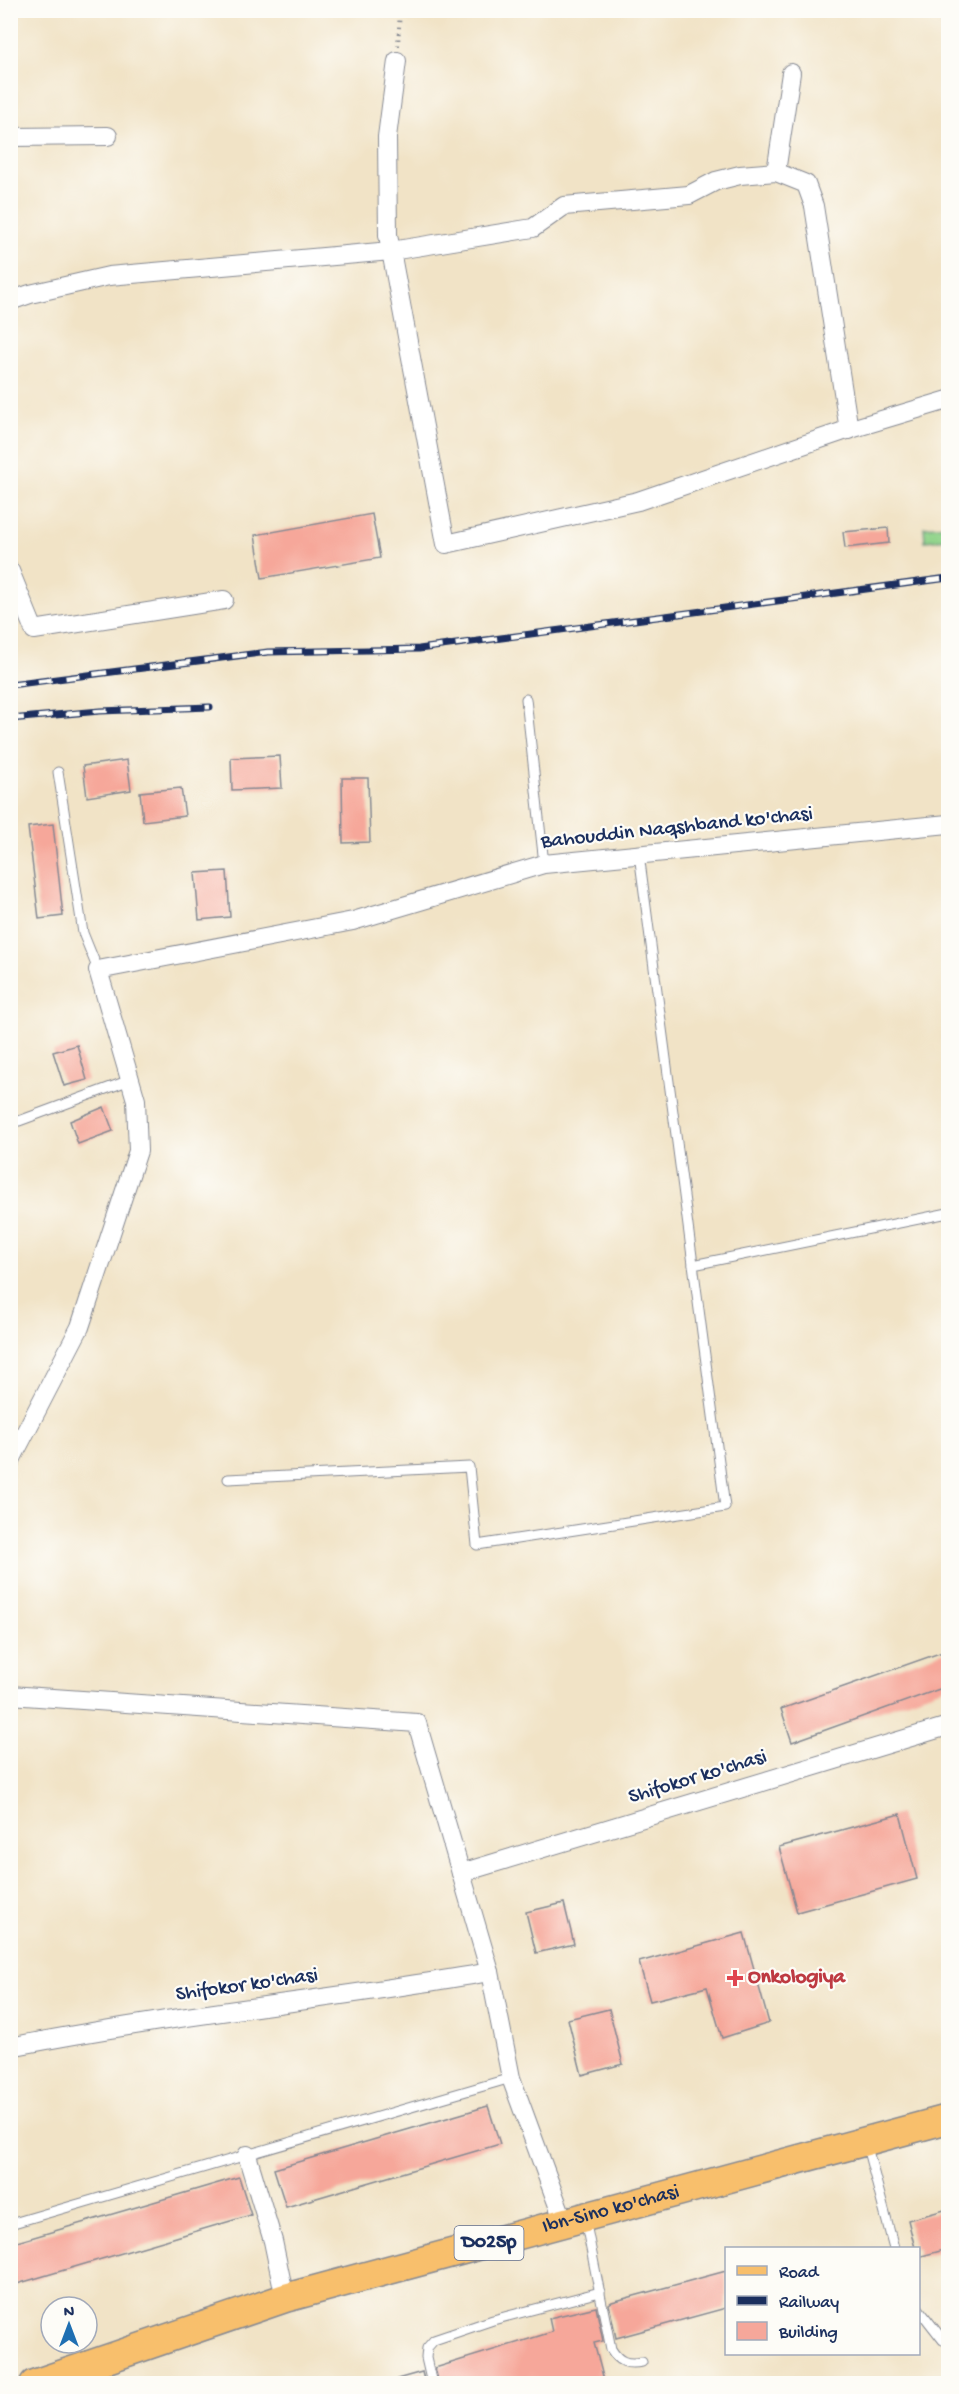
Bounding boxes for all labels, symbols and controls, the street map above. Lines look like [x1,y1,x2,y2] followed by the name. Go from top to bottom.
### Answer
[539,802,814,856] street label: Bahouddin Naqshband ko'chasi
[626,1745,770,1811] street label: Shifokor ko'chasi
[174,1964,320,2008] street label: Shifokor ko'chasi
[748,1966,846,1991] place label: Onkologiya
[726,1969,744,1987] marker: Onkologiya
[540,2180,682,2240] street label: Ibn-Sino ko'chasi
[454,2226,524,2260] road number: D025p
[725,2247,920,2355] legend
[779,2263,820,2284] text: Road
[779,2293,839,2314] text: Railway
[39,2295,99,2355] north arrow
[64,2304,75,2323] text: N
[778,2323,838,2344] text: Building

